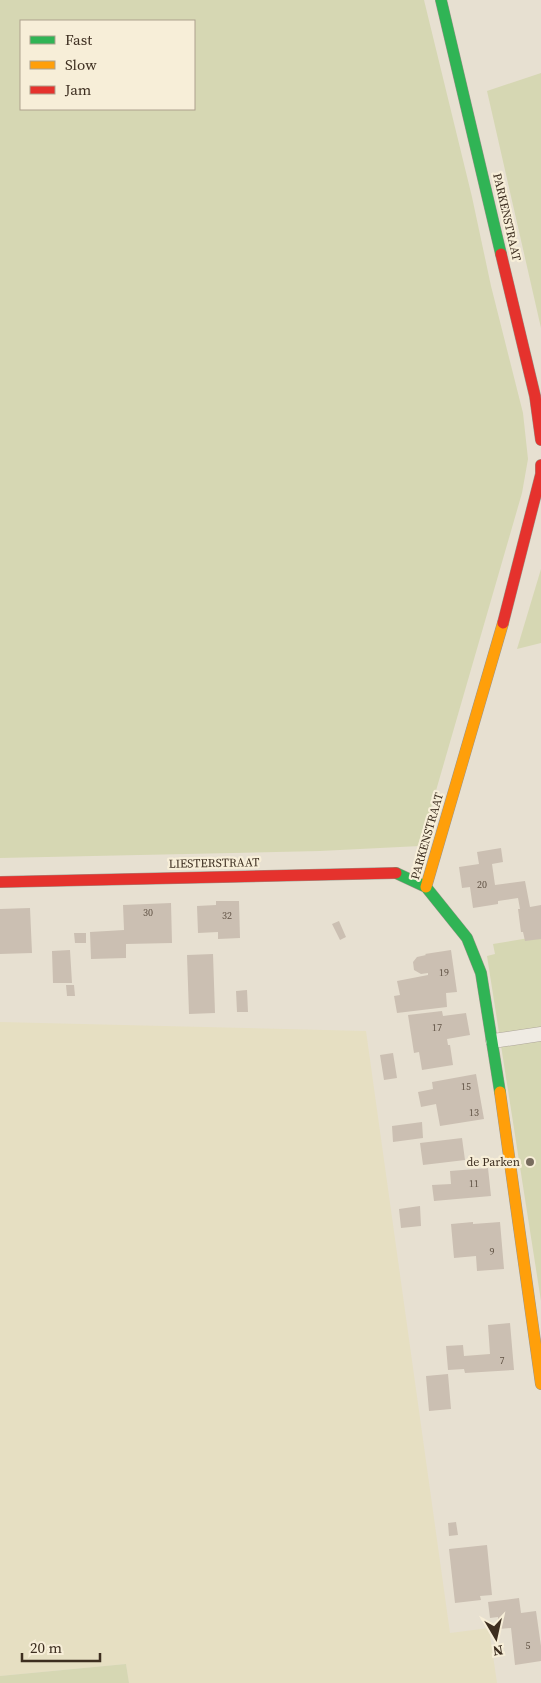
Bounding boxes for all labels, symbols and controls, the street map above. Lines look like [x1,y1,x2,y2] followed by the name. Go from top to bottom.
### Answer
[20,20,195,110] legend
[65,29,92,50] text: Fast
[65,54,97,75] text: Slow
[64,79,92,100] text: Jam
[489,171,525,263] street label: PARKENSTRAAT
[407,790,447,881] street label: PARKENSTRAAT
[169,854,260,872] street label: LIESTERSTRAAT
[477,878,487,891] house number: 20
[143,906,153,919] house number: 30
[222,909,232,922] house number: 32
[439,966,449,979] house number: 19
[432,1021,442,1034] house number: 17
[461,1080,471,1093] house number: 15
[469,1106,479,1119] house number: 13
[467,1154,520,1170] place label: de Parken
[524,1156,536,1168] marker: de Parken
[469,1177,479,1190] house number: 11
[490,1245,495,1258] house number: 9
[500,1354,505,1367] house number: 7
[471,1613,521,1663] north arrow
[22,1630,100,1662] scale bar
[30,1637,62,1658] text: 20 m
[526,1639,531,1652] house number: 5
[491,1640,505,1662] text: N

